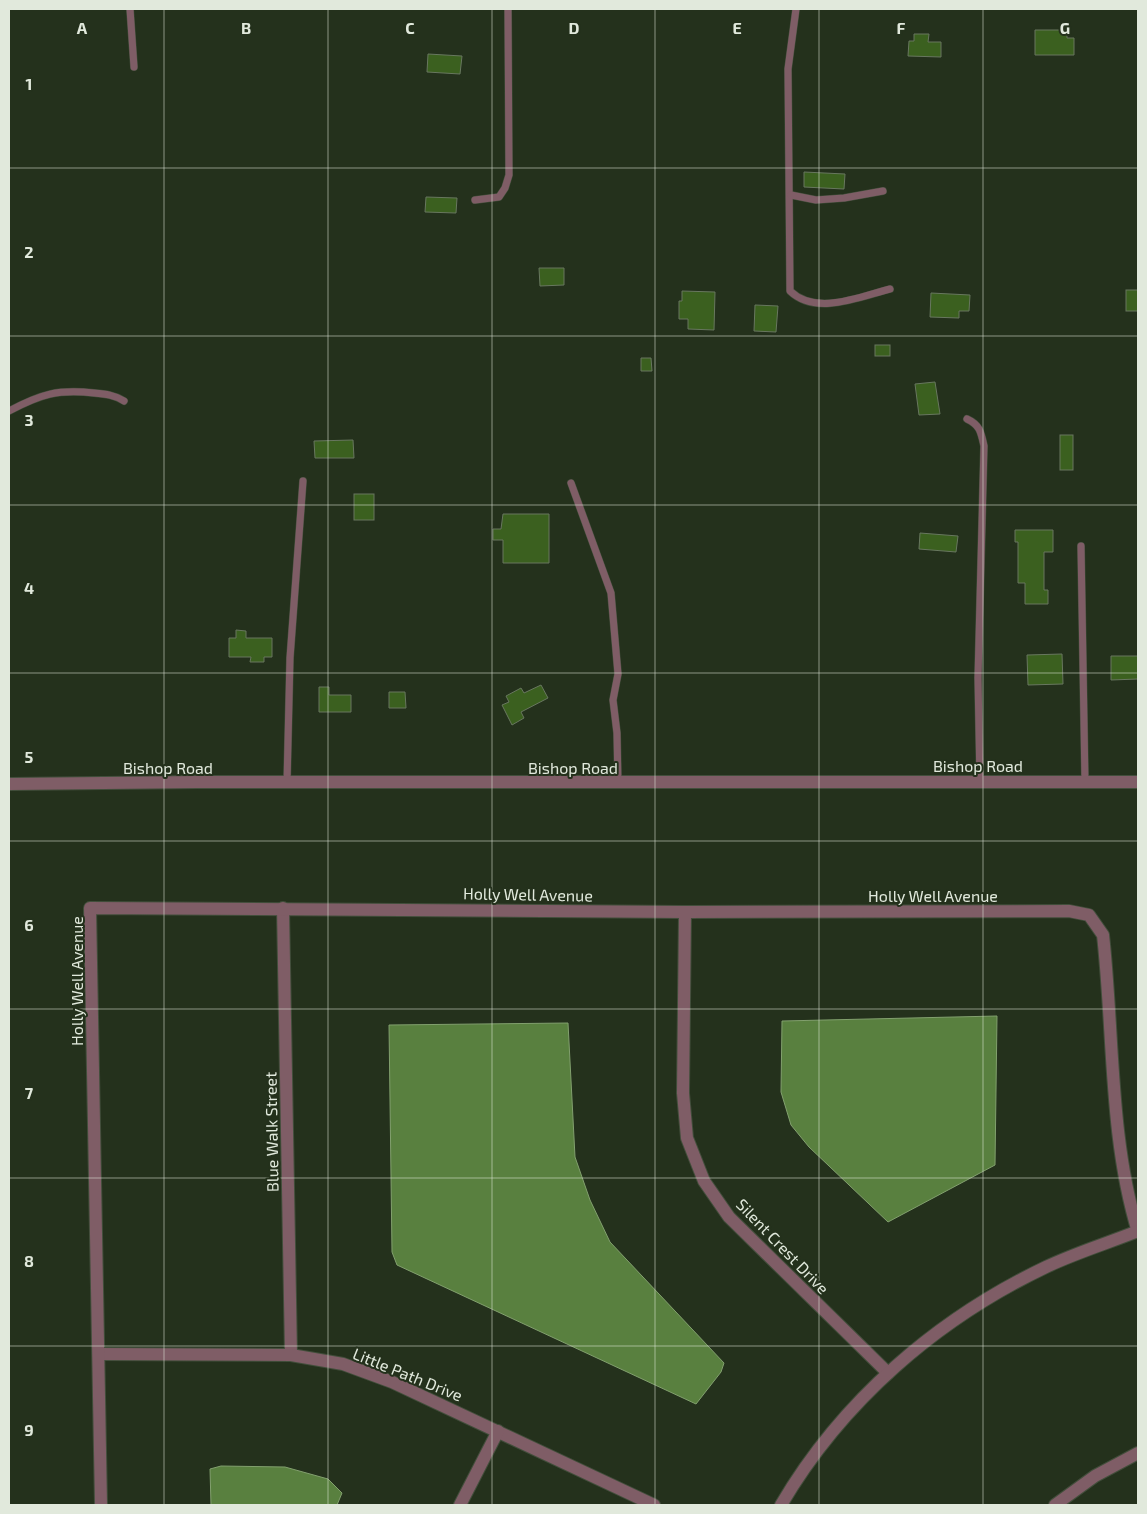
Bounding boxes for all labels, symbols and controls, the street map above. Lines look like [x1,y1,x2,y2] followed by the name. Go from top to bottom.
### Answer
[77,18,88,37] text: A
[241,18,251,37] text: B
[405,18,415,37] text: C
[569,18,580,37] text: D
[732,18,742,37] text: E
[897,18,906,37] text: F
[1060,18,1070,37] text: G
[26,74,32,93] text: 1
[24,242,34,261] text: 2
[24,410,34,429] text: 3
[24,578,34,597] text: 4
[25,747,34,766] text: 5
[933,756,1023,775] street label: Bishop Road
[123,758,213,777] street label: Bishop Road
[528,758,618,777] street label: Bishop Road
[463,883,593,905] street label: Holly Well Avenue
[868,886,998,905] street label: Holly Well Avenue
[24,915,34,934] text: 6
[67,916,86,1046] street label: Holly Well Avenue
[260,1072,282,1192] street label: Blue Walk Street
[25,1083,34,1102] text: 7
[733,1194,833,1298] street label: Silent Crest Drive
[24,1251,34,1270] text: 8
[350,1343,466,1405] street label: Little Path Drive
[24,1420,34,1439] text: 9

